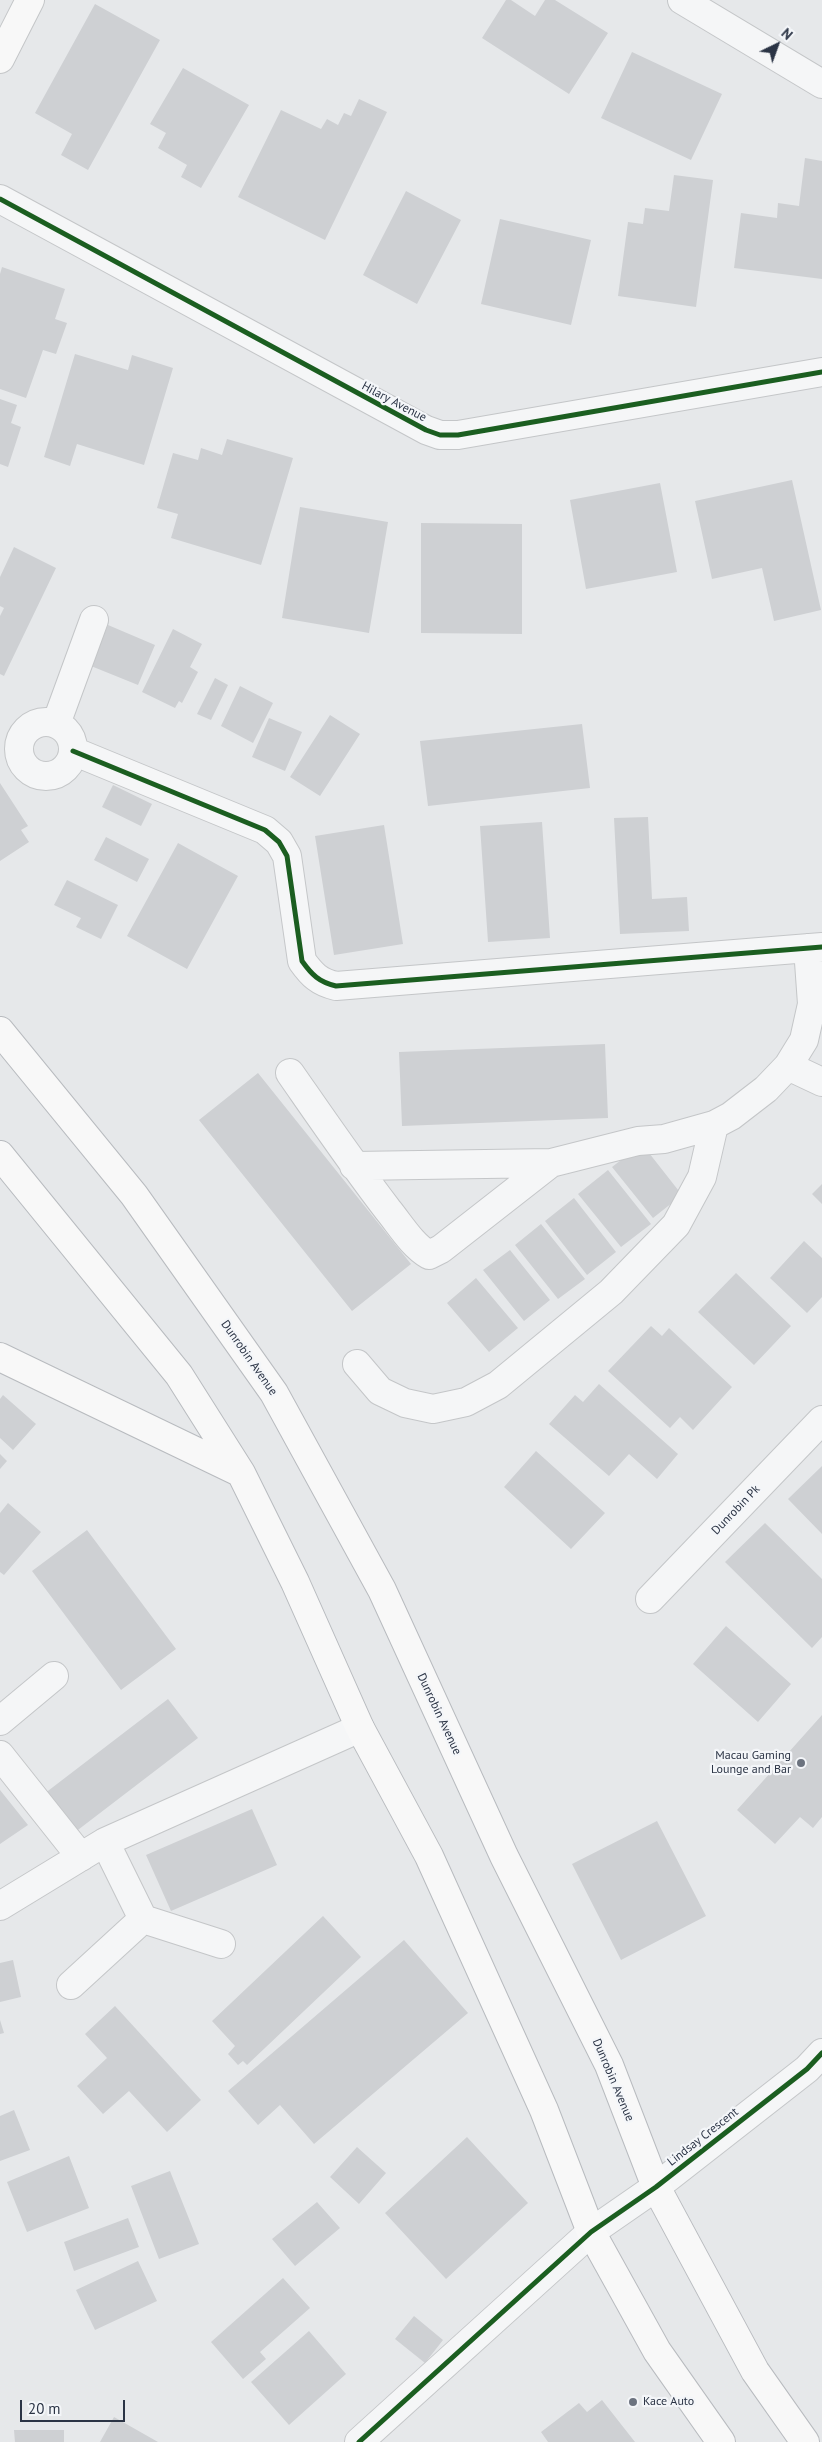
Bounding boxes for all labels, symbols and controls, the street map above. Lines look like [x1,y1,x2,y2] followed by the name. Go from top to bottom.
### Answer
[752,20,802,70] north arrow
[778,24,796,44] text: N
[359,379,429,425] street label: Hilary Avenue
[218,1318,280,1398] street label: Dunrobin Avenue
[709,1482,763,1538] street label: Dunrobin Pk
[414,1671,464,1757] street label: Dunrobin Avenue
[711,1749,791,1777] place label: Macau Gaming Lounge and Bar
[795,1757,807,1769] marker: Macau Gaming Lounge and Bar
[589,2037,637,2123] street label: Dunrobin Avenue
[665,2105,741,2169] street label: Lindsay Crescent
[22,2390,128,2422] scale bar
[643,2395,694,2409] place label: Kace Auto
[627,2396,639,2408] marker: Kace Auto
[28,2399,61,2418] text: 20 m

